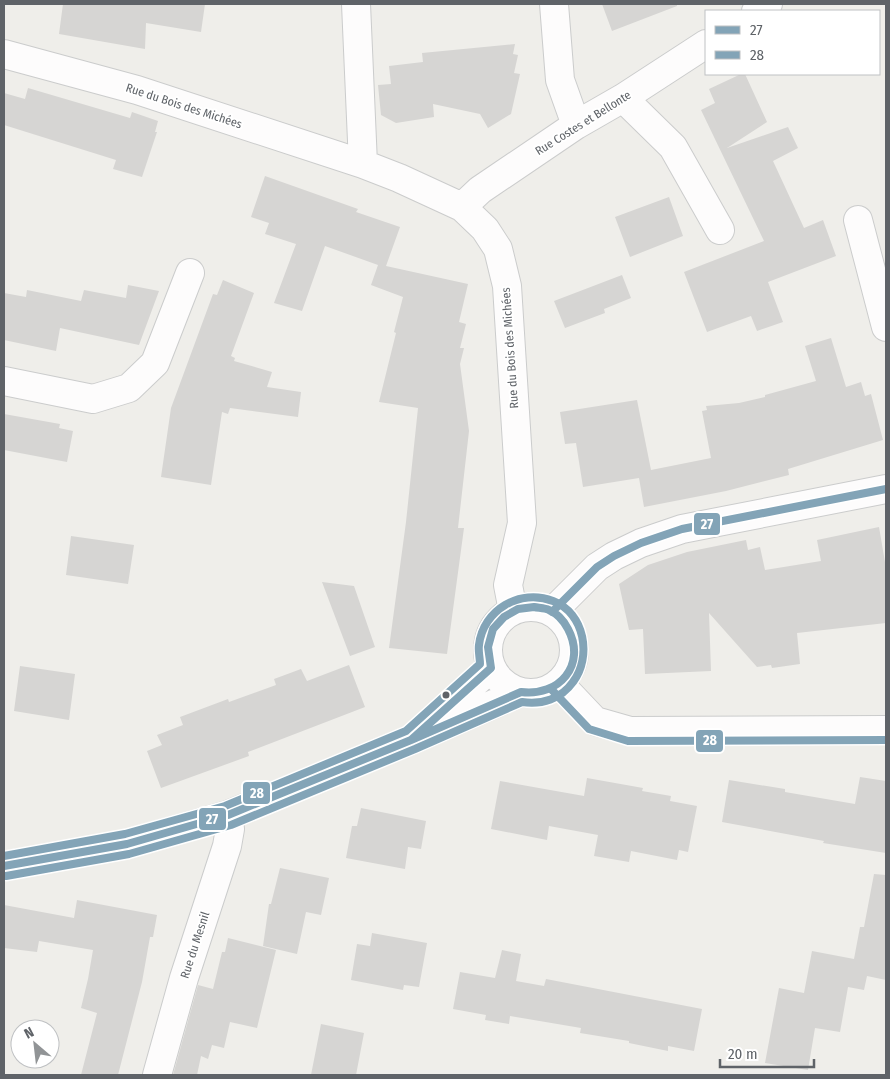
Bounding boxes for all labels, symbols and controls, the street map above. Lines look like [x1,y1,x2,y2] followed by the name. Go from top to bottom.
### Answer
[705,10,880,75] legend
[750,21,763,39] text: 27
[750,46,764,64] text: 28
[124,81,244,131] street label: Rue du Bois des Michées
[533,88,634,158] street label: Rue Costes et Bellonte
[499,287,521,409] street label: Rue du Bois des Michées
[693,512,721,536] line badge: 27
[700,516,713,533] text: 27
[441,690,451,700] unlabelled marker
[695,729,724,753] line badge: 28
[702,732,718,749] text: 28
[242,781,271,805] line badge: 28
[249,785,265,802] text: 28
[198,807,227,831] line badge: 27
[205,811,218,828] text: 27
[178,910,212,980] street label: Rue du Mesnil
[10,1019,60,1069] north arrow
[21,1023,37,1042] text: N
[720,1036,814,1068] scale bar
[728,1045,758,1063] text: 20 m

